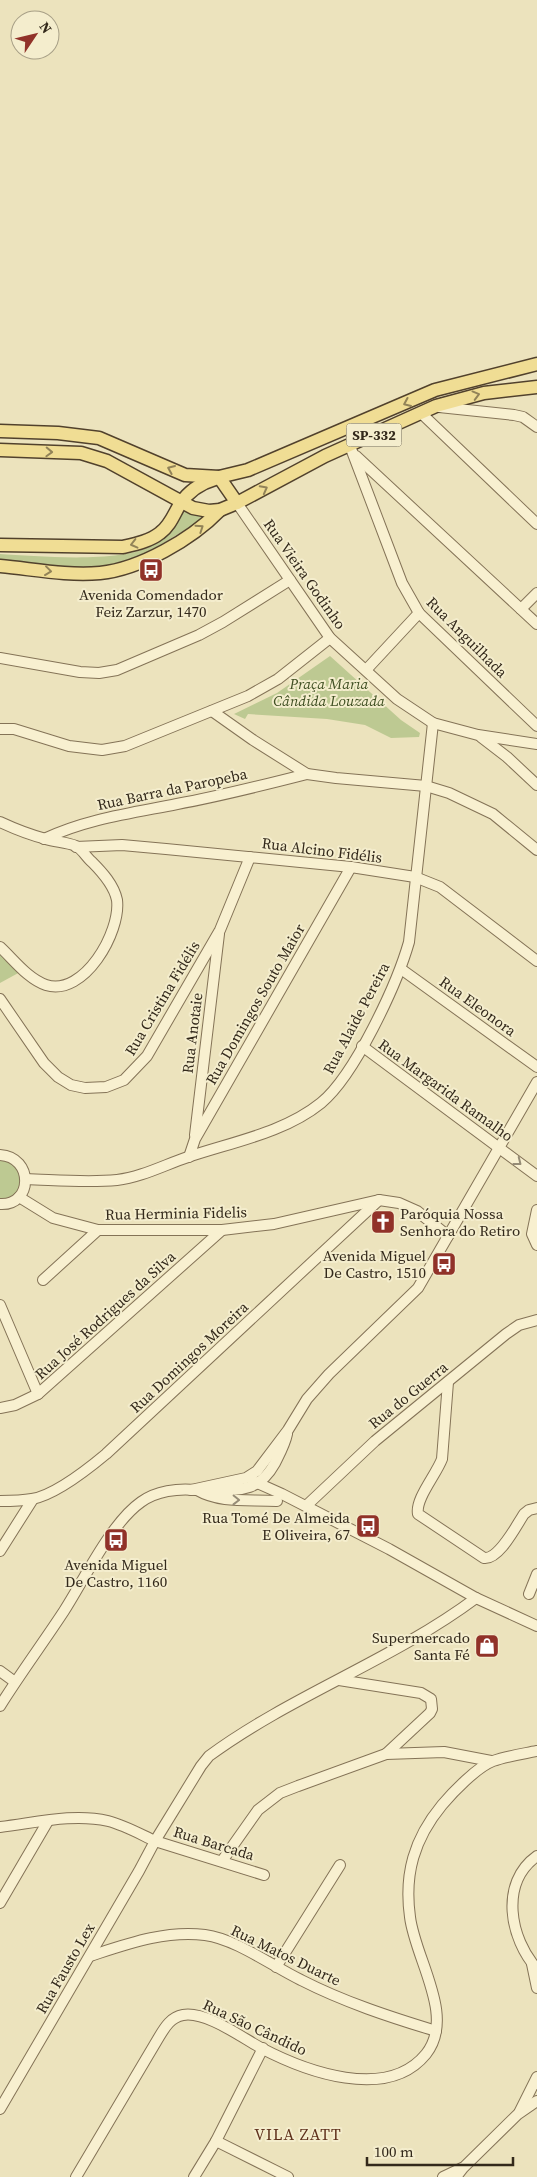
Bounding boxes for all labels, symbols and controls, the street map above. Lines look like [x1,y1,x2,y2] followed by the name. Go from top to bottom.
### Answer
[10,10,60,60] north arrow
[35,18,57,37] text: N
[472,390,481,401] one-way arrow
[403,396,412,407] one-way arrow
[346,424,402,446] road number: SP-332
[45,446,53,457] one-way arrow
[168,465,176,475] one-way arrow
[259,485,268,495] one-way arrow
[259,515,351,633] street label: Rua Vieira Godinho
[195,525,204,534] one-way arrow
[129,538,138,549] one-way arrow
[138,557,164,583] bus stop icon: Avenida Comendador Feiz Zarzur, 1470
[45,565,53,576] one-way arrow
[79,584,224,622] place label: Avenida Comendador Feiz Zarzur, 1470
[422,592,512,682] street label: Rua Anguilhada
[273,673,385,711] park label: Praça Maria Cândida Louzada
[95,763,249,815] street label: Rua Barra da Paropeba
[261,832,383,868] street label: Rua Alcino Fidélis
[200,919,310,1088] street label: Rua Domingos Souto Maior
[119,937,205,1059] street label: Rua Cristina Fidélis
[318,958,395,1078] street label: Rua Alaide Pereira
[435,971,521,1041] street label: Rua Eleonora
[177,991,207,1075] street label: Rua Anotaie
[374,1034,518,1146] street label: Rua Margarida Ramalho
[512,1156,522,1165] one-way arrow
[105,1201,247,1225] street label: Rua Herminia Fidelis
[400,1203,520,1241] place label: Paróquia Nossa Senhora do Retiro
[370,1209,396,1235] church icon: Paróquia Nossa Senhora do Retiro
[323,1245,427,1283] place label: Avenida Miguel De Castro, 1510
[30,1246,180,1384] street label: Rua José Rodrigues da Silva
[431,1251,457,1277] bus stop icon: Avenida Miguel De Castro, 1510
[125,1296,253,1418] street label: Rua Domingos Moreira
[364,1356,452,1433] street label: Rua do Guerra
[232,1494,240,1505] one-way arrow
[202,1507,350,1545] place label: Rua Tomé De Almeida E Oliveira, 67
[355,1513,381,1539] bus stop icon: Rua Tomé De Almeida E Oliveira, 67
[103,1527,129,1553] bus stop icon: Avenida Miguel De Castro, 1160
[64,1554,168,1592] place label: Avenida Miguel De Castro, 1160
[372,1627,470,1665] place label: Supermercado Santa Fé
[474,1633,500,1659] shop icon: Supermercado Santa Fé
[171,1821,257,1865] street label: Rua Barcada
[31,1919,100,2017] street label: Rua Fausto Lex
[228,1919,345,1991] street label: Rua Matos Duarte
[200,1994,310,2060] street label: Rua São Cândido
[254,2123,342,2145] district label: VILA ZATT
[367,2134,513,2166] scale bar
[374,2141,414,2162] text: 100 m

